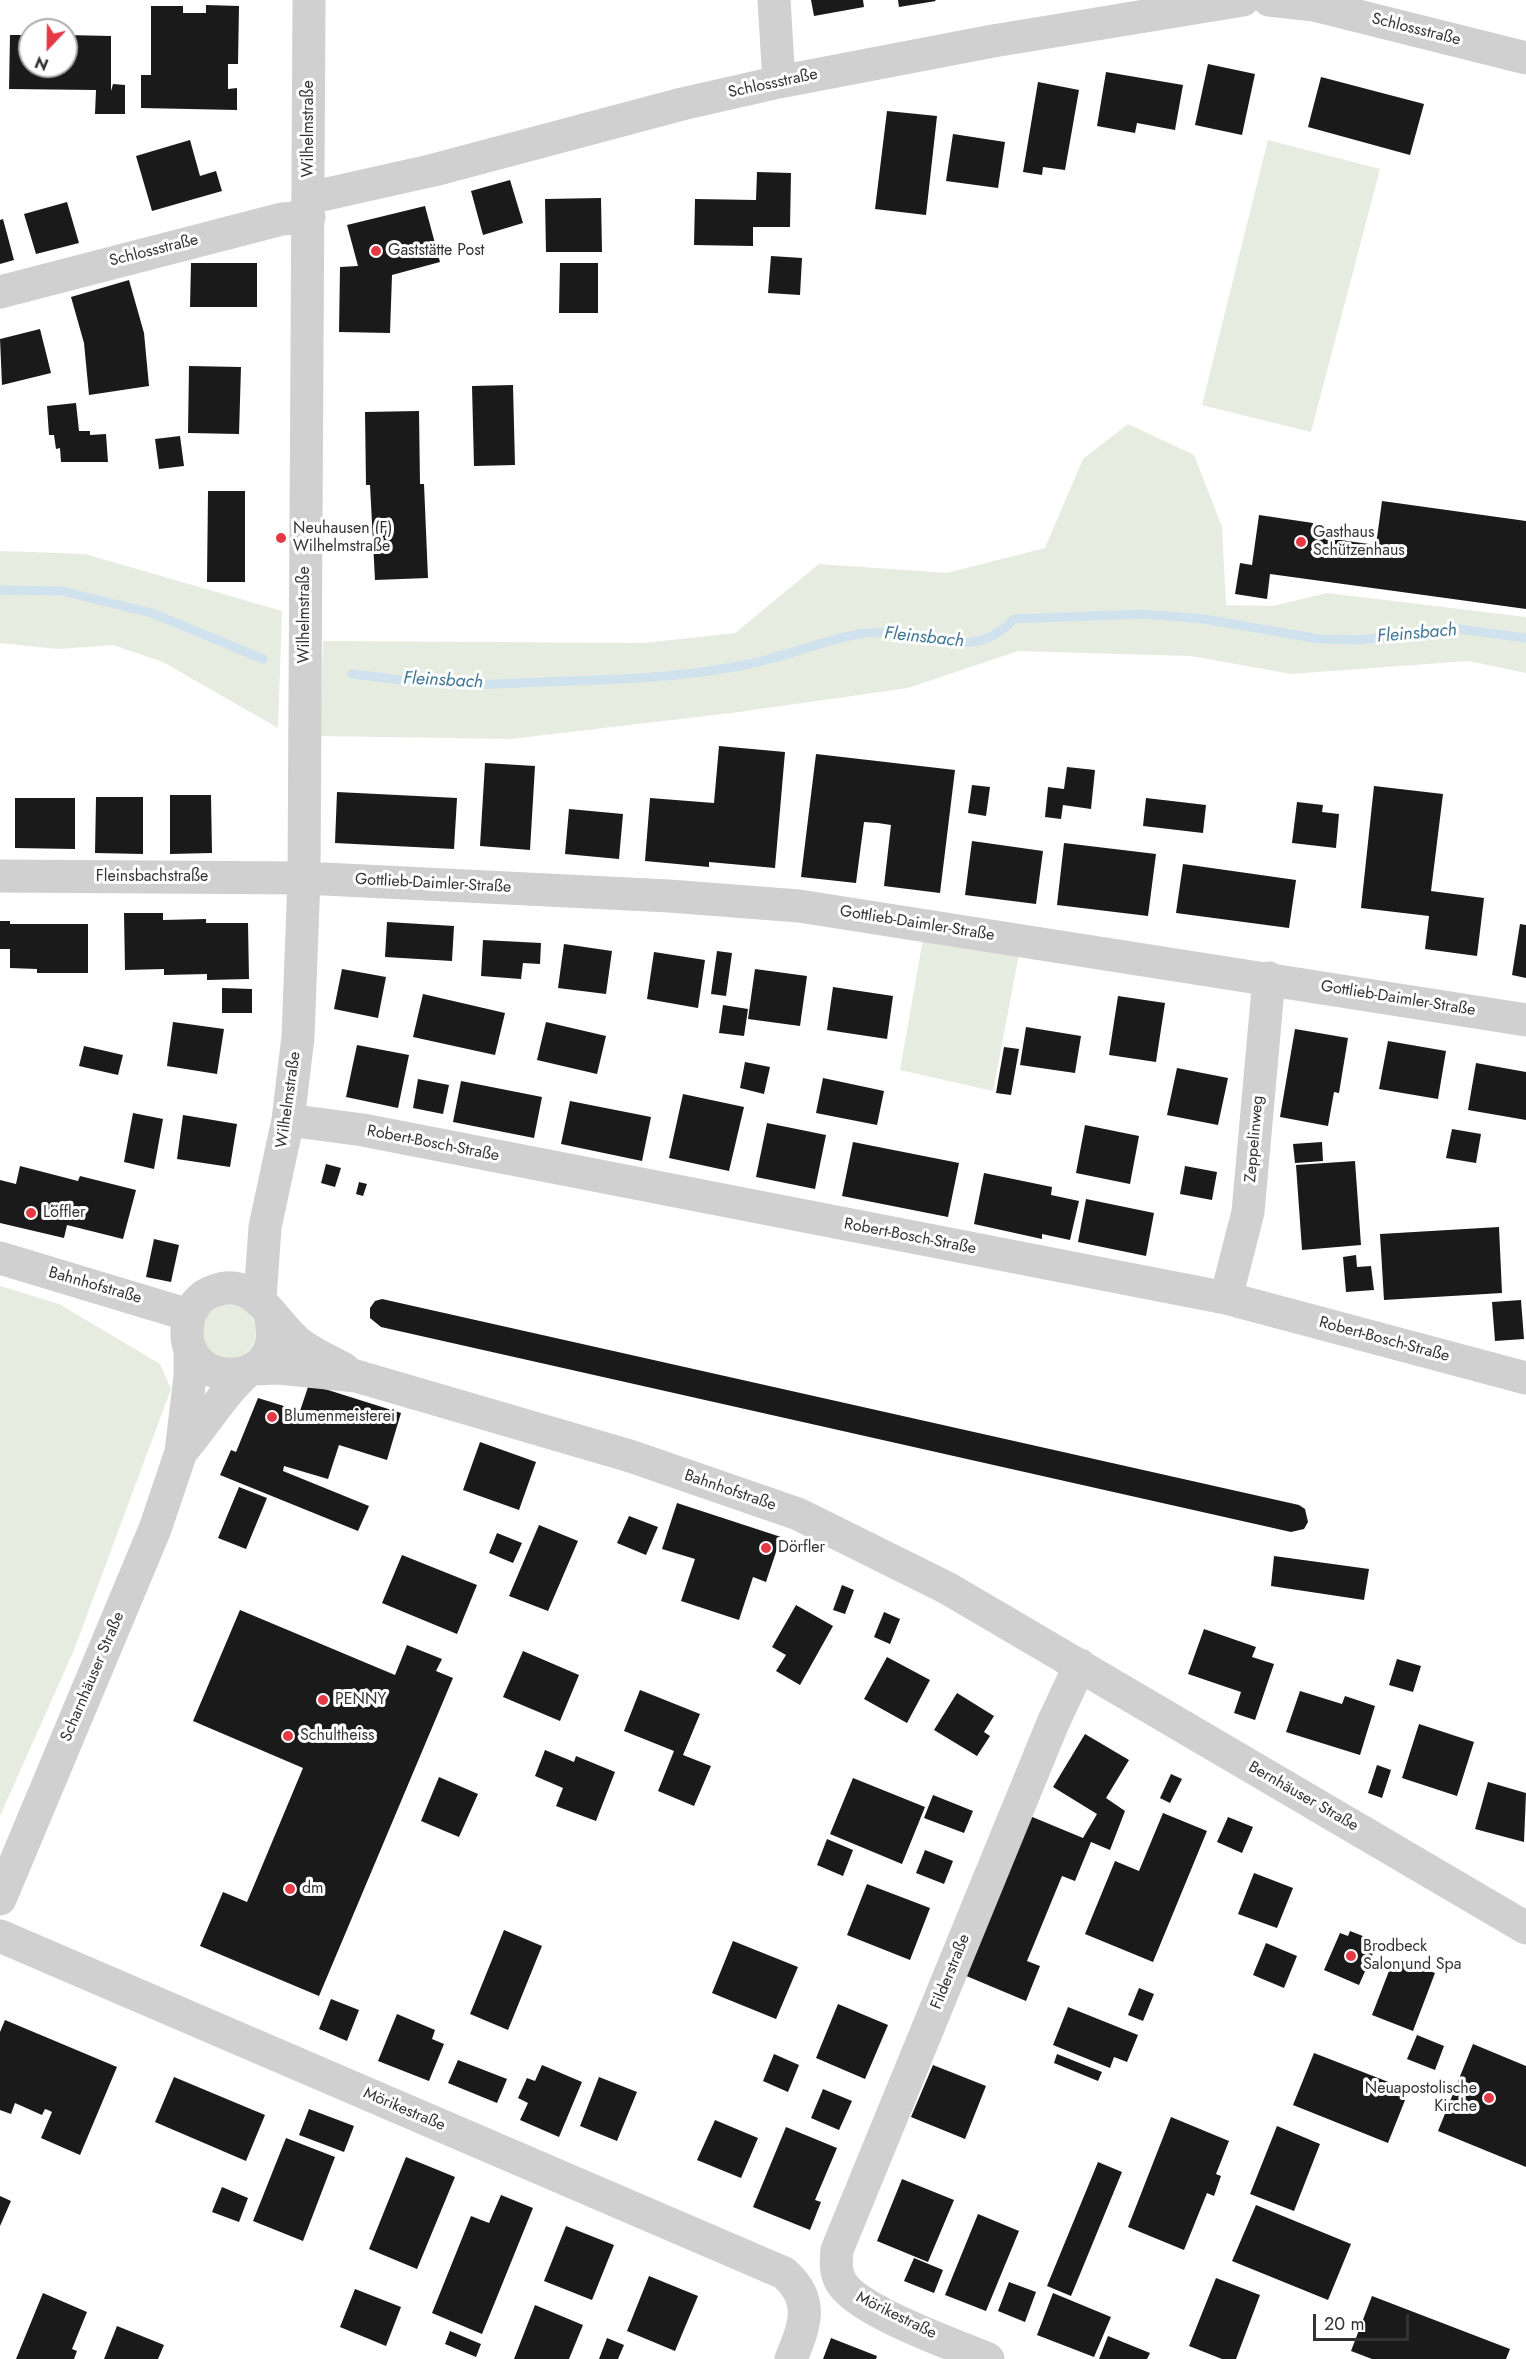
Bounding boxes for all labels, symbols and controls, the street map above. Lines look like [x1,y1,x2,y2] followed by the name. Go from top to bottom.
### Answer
[1370,10,1462,50] street label: Schlossstraße
[18,18,78,78] north arrow
[32,50,52,76] text: N
[727,65,819,103] street label: Schlossstraße
[299,80,319,178] street label: Wilhelmstraße
[108,231,200,271] street label: Schlossstraße
[388,241,484,261] place label: Gaststätte Post
[369,244,383,258] marker: Gaststätte Post
[293,519,392,557] place label: Neuhausen (F) Wilhelmstraße
[1313,523,1405,561] place label: Gasthaus Schützenhaus
[274,531,288,545] marker: Neuhausen (F) Wilhelmstraße
[1294,535,1308,549] marker: Gasthaus Schützenhaus
[295,566,315,664] street label: Wilhelmstraße
[1376,620,1458,648] water label: Fleinsbach
[883,623,965,653] water label: Fleinsbach
[403,668,483,694] water label: Fleinsbach
[96,867,208,887] street label: Fleinsbachstraße
[354,870,512,898] street label: Gottlieb-Daimler-Straße
[838,902,996,946] street label: Gottlieb-Daimler-Straße
[1319,977,1477,1021] street label: Gottlieb-Daimler-Straße
[273,1051,305,1149] street label: Wilhelmstraße
[1242,1095,1268,1183] street label: Zeppelinweg
[365,1122,501,1166] street label: Robert-Bosch-Straße
[43,1203,85,1223] place label: Löffler
[24,1206,38,1220] marker: Löffler
[842,1215,978,1259] street label: Robert-Bosch-Straße
[46,1264,144,1308] street label: Bahnhofstraße
[1317,1313,1451,1367] street label: Robert-Bosch-Straße
[284,1407,395,1427] place label: Blumenmeisterei
[265,1410,279,1424] marker: Blumenmeisterei
[682,1466,778,1516] street label: Bahnhofstraße
[778,1538,825,1558] place label: Dörfler
[759,1541,773,1555] marker: Dörfler
[57,1609,129,1745] street label: Scharnhäuser Straße
[335,1690,386,1710] place label: PENNY
[316,1693,330,1707] marker: PENNY
[300,1726,374,1746] place label: Schultheiss
[281,1729,295,1743] marker: Schultheiss
[1245,1758,1361,1836] street label: Bernhäuser Straße
[302,1879,324,1899] place label: dm
[283,1882,297,1896] marker: dm
[927,1932,975,2012] street label: Filderstraße
[1363,1937,1461,1975] place label: Brodbeck Salon und Spa
[1344,1949,1358,1963] marker: Brodbeck Salon und Spa
[1365,2079,1477,2117] place label: Neuapostolische Kirche
[360,2084,448,2136] street label: Mörikestraße
[1482,2091,1496,2105] marker: Neuapostolische Kirche
[853,2288,939,2344] street label: Mörikestraße
[1316,2302,1412,2340] scale bar
[1324,2311,1364,2337] text: 20 m

